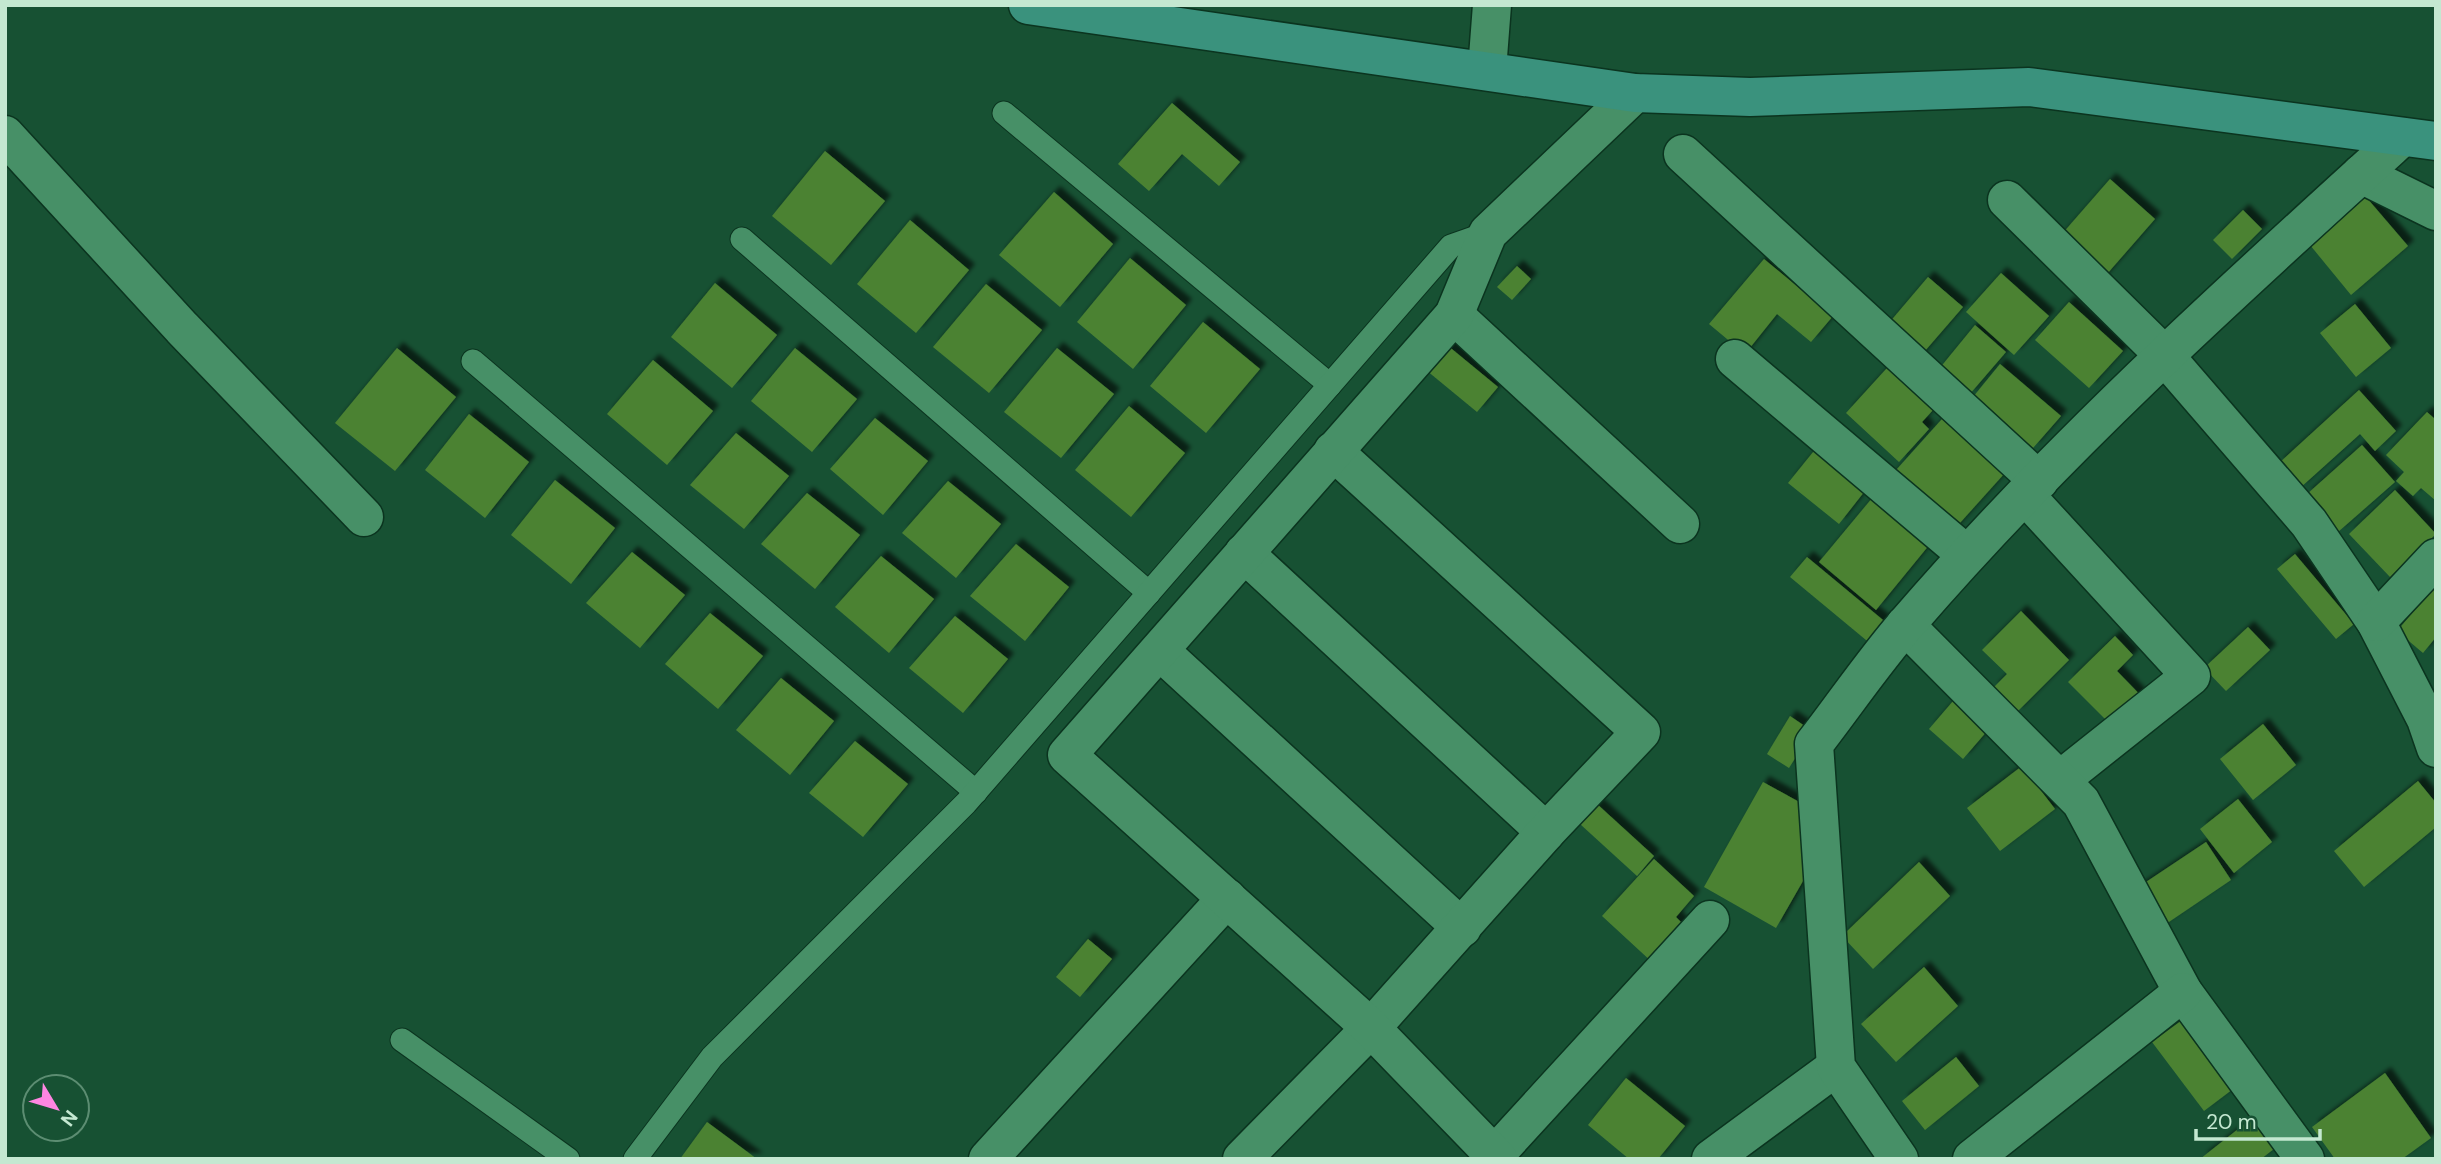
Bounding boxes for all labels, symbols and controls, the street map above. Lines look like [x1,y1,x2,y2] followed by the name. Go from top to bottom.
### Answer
[21,1073,91,1143] north arrow
[2196,1098,2320,1142] scale bar
[55,1105,83,1131] text: N
[2206,1108,2257,1136] text: 20 m

